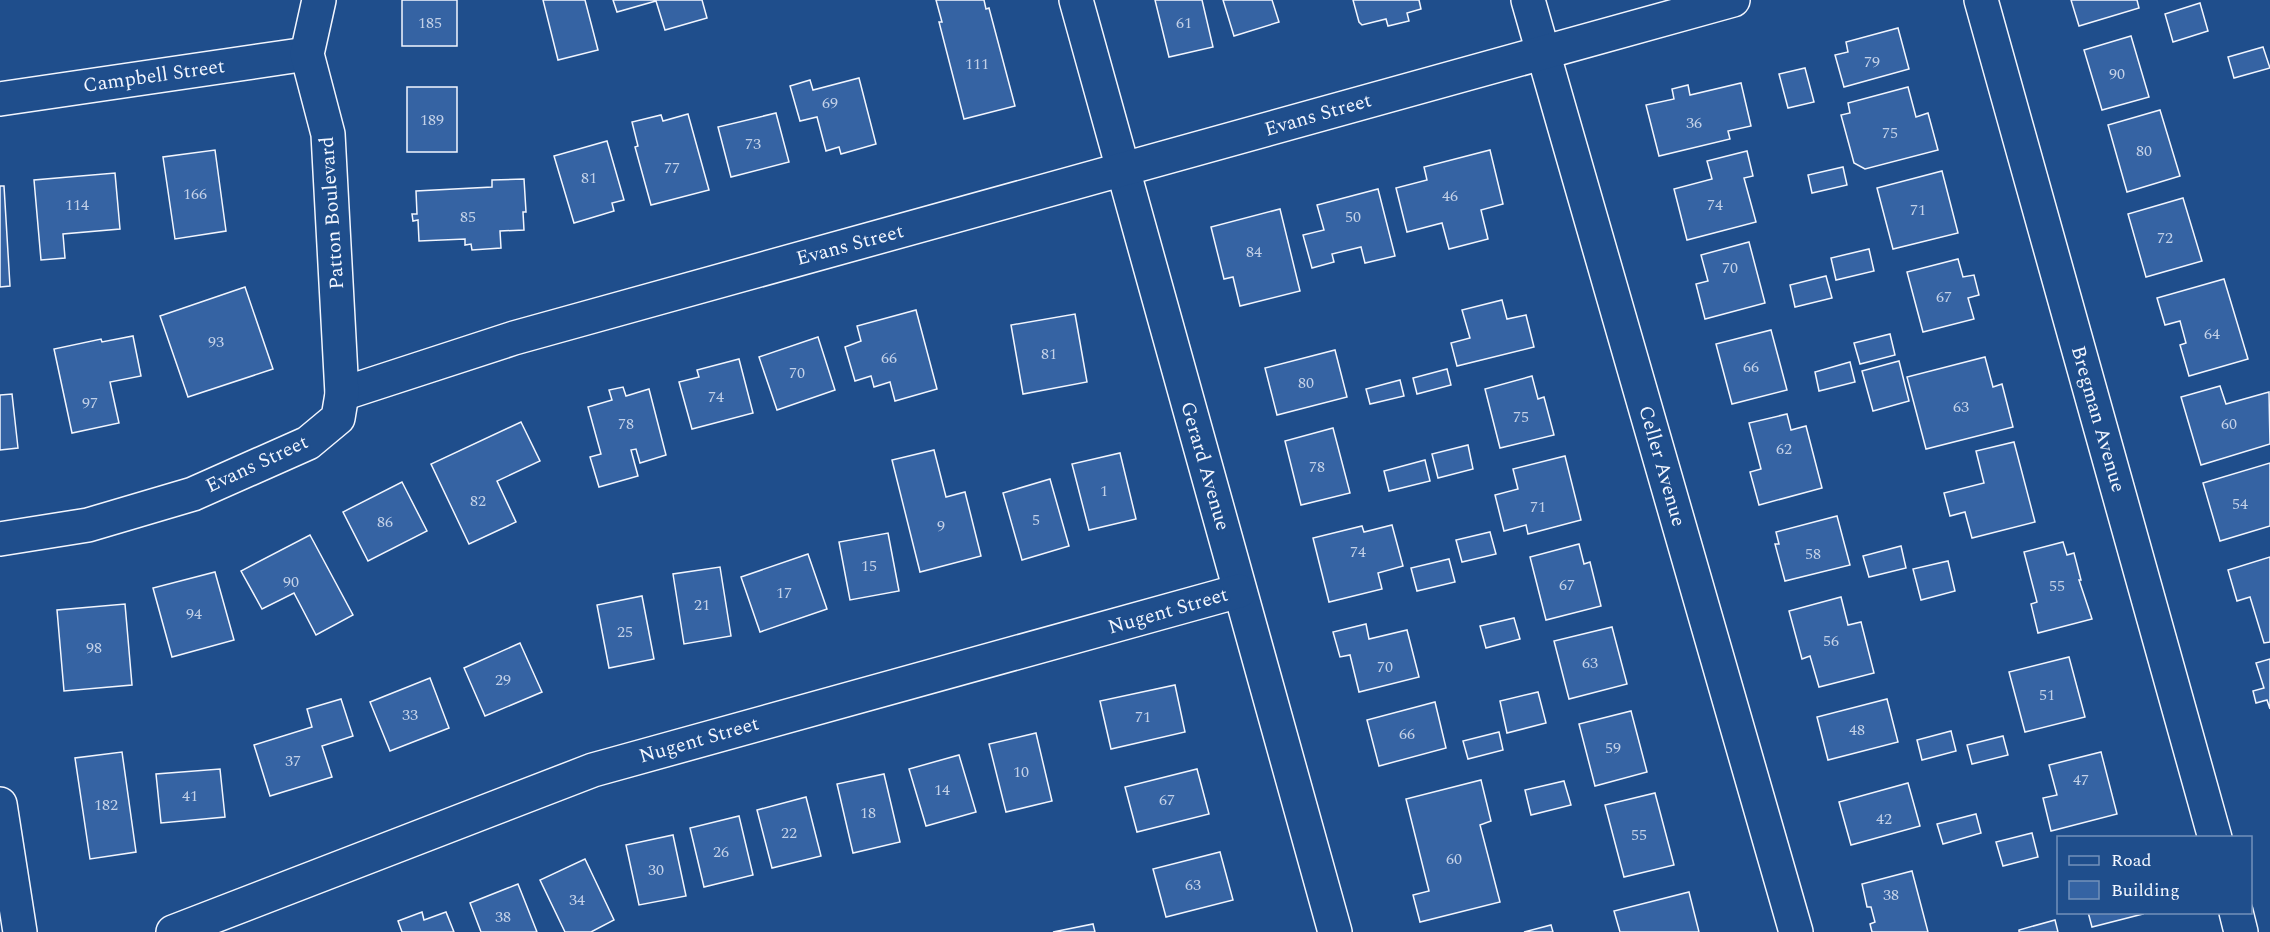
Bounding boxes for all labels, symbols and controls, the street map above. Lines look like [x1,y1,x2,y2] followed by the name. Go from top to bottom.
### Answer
[418,11,442,35] house number: 185
[1176,11,1192,35] house number: 61
[1864,50,1880,74] house number: 79
[81,51,227,101] street label: Campbell Street
[965,52,989,76] house number: 111
[2109,62,2125,86] house number: 90
[1261,85,1375,145] street label: Evans Street
[822,91,838,115] house number: 69
[420,108,444,132] house number: 189
[1686,111,1702,135] house number: 36
[1882,121,1898,145] house number: 75
[745,132,761,156] house number: 73
[312,136,352,290] street label: Patton Boulevard
[2136,139,2152,163] house number: 80
[664,156,680,180] house number: 77
[581,166,597,190] house number: 81
[183,182,207,206] house number: 166
[1442,184,1458,208] house number: 46
[65,193,89,217] house number: 114
[1707,193,1723,217] house number: 74
[1910,198,1926,222] house number: 71
[460,205,476,229] house number: 85
[1345,205,1361,229] house number: 50
[793,216,907,274] street label: Evans Street
[2157,226,2173,250] house number: 72
[1246,240,1262,264] house number: 84
[1722,256,1738,280] house number: 70
[1936,285,1952,309] house number: 67
[2204,322,2220,346] house number: 64
[208,330,224,354] house number: 93
[1041,342,1057,366] house number: 81
[2063,342,2133,496] street label: Bregman Avenue
[881,346,897,370] house number: 66
[1743,355,1759,379] house number: 66
[789,361,805,385] house number: 70
[1298,371,1314,395] house number: 80
[708,385,724,409] house number: 74
[82,391,98,415] house number: 97
[1953,395,1969,419] house number: 63
[1172,398,1238,534] street label: Gerard Avenue
[1630,402,1694,530] street label: Celler Avenue
[1513,405,1529,429] house number: 75
[618,412,634,436] house number: 78
[2221,412,2237,436] house number: 60
[201,427,313,501] street label: Evans Street
[1776,437,1792,461] house number: 62
[1309,455,1325,479] house number: 78
[1100,479,1108,503] house number: 1
[470,489,486,513] house number: 82
[2232,492,2248,516] house number: 54
[1530,495,1546,519] house number: 71
[1032,508,1040,532] house number: 5
[377,510,393,534] house number: 86
[937,514,945,538] house number: 9
[1350,540,1366,564] house number: 74
[1805,542,1821,566] house number: 58
[861,554,877,578] house number: 15
[283,570,299,594] house number: 90
[1559,573,1575,597] house number: 67
[2049,574,2065,598] house number: 55
[1104,580,1232,642] street label: Nugent Street
[776,581,792,605] house number: 17
[694,593,710,617] house number: 21
[186,602,202,626] house number: 94
[617,620,633,644] house number: 25
[1823,629,1839,653] house number: 56
[86,636,102,660] house number: 98
[1582,651,1598,675] house number: 63
[1377,655,1393,679] house number: 70
[495,668,511,692] house number: 29
[2039,683,2055,707] house number: 51
[402,703,418,727] house number: 33
[1135,705,1151,729] house number: 71
[635,709,763,771] street label: Nugent Street
[1849,718,1865,742] house number: 48
[1399,722,1415,746] house number: 66
[1605,736,1621,760] house number: 59
[285,749,301,773] house number: 37
[1013,760,1029,784] house number: 10
[2073,768,2089,792] house number: 47
[934,778,950,802] house number: 14
[182,784,198,808] house number: 41
[1159,788,1175,812] house number: 67
[94,793,118,817] house number: 182
[860,801,876,825] house number: 18
[1876,807,1892,831] house number: 42
[781,821,797,845] house number: 22
[1631,823,1647,847] house number: 55
[2057,836,2252,914] legend
[713,840,729,864] house number: 26
[1446,847,1462,871] house number: 60
[2111,847,2152,874] text: Road
[648,858,664,882] house number: 30
[1185,873,1201,897] house number: 63
[2111,877,2180,904] text: Building
[1883,883,1899,907] house number: 38
[569,888,585,912] house number: 34
[495,905,511,929] house number: 38

